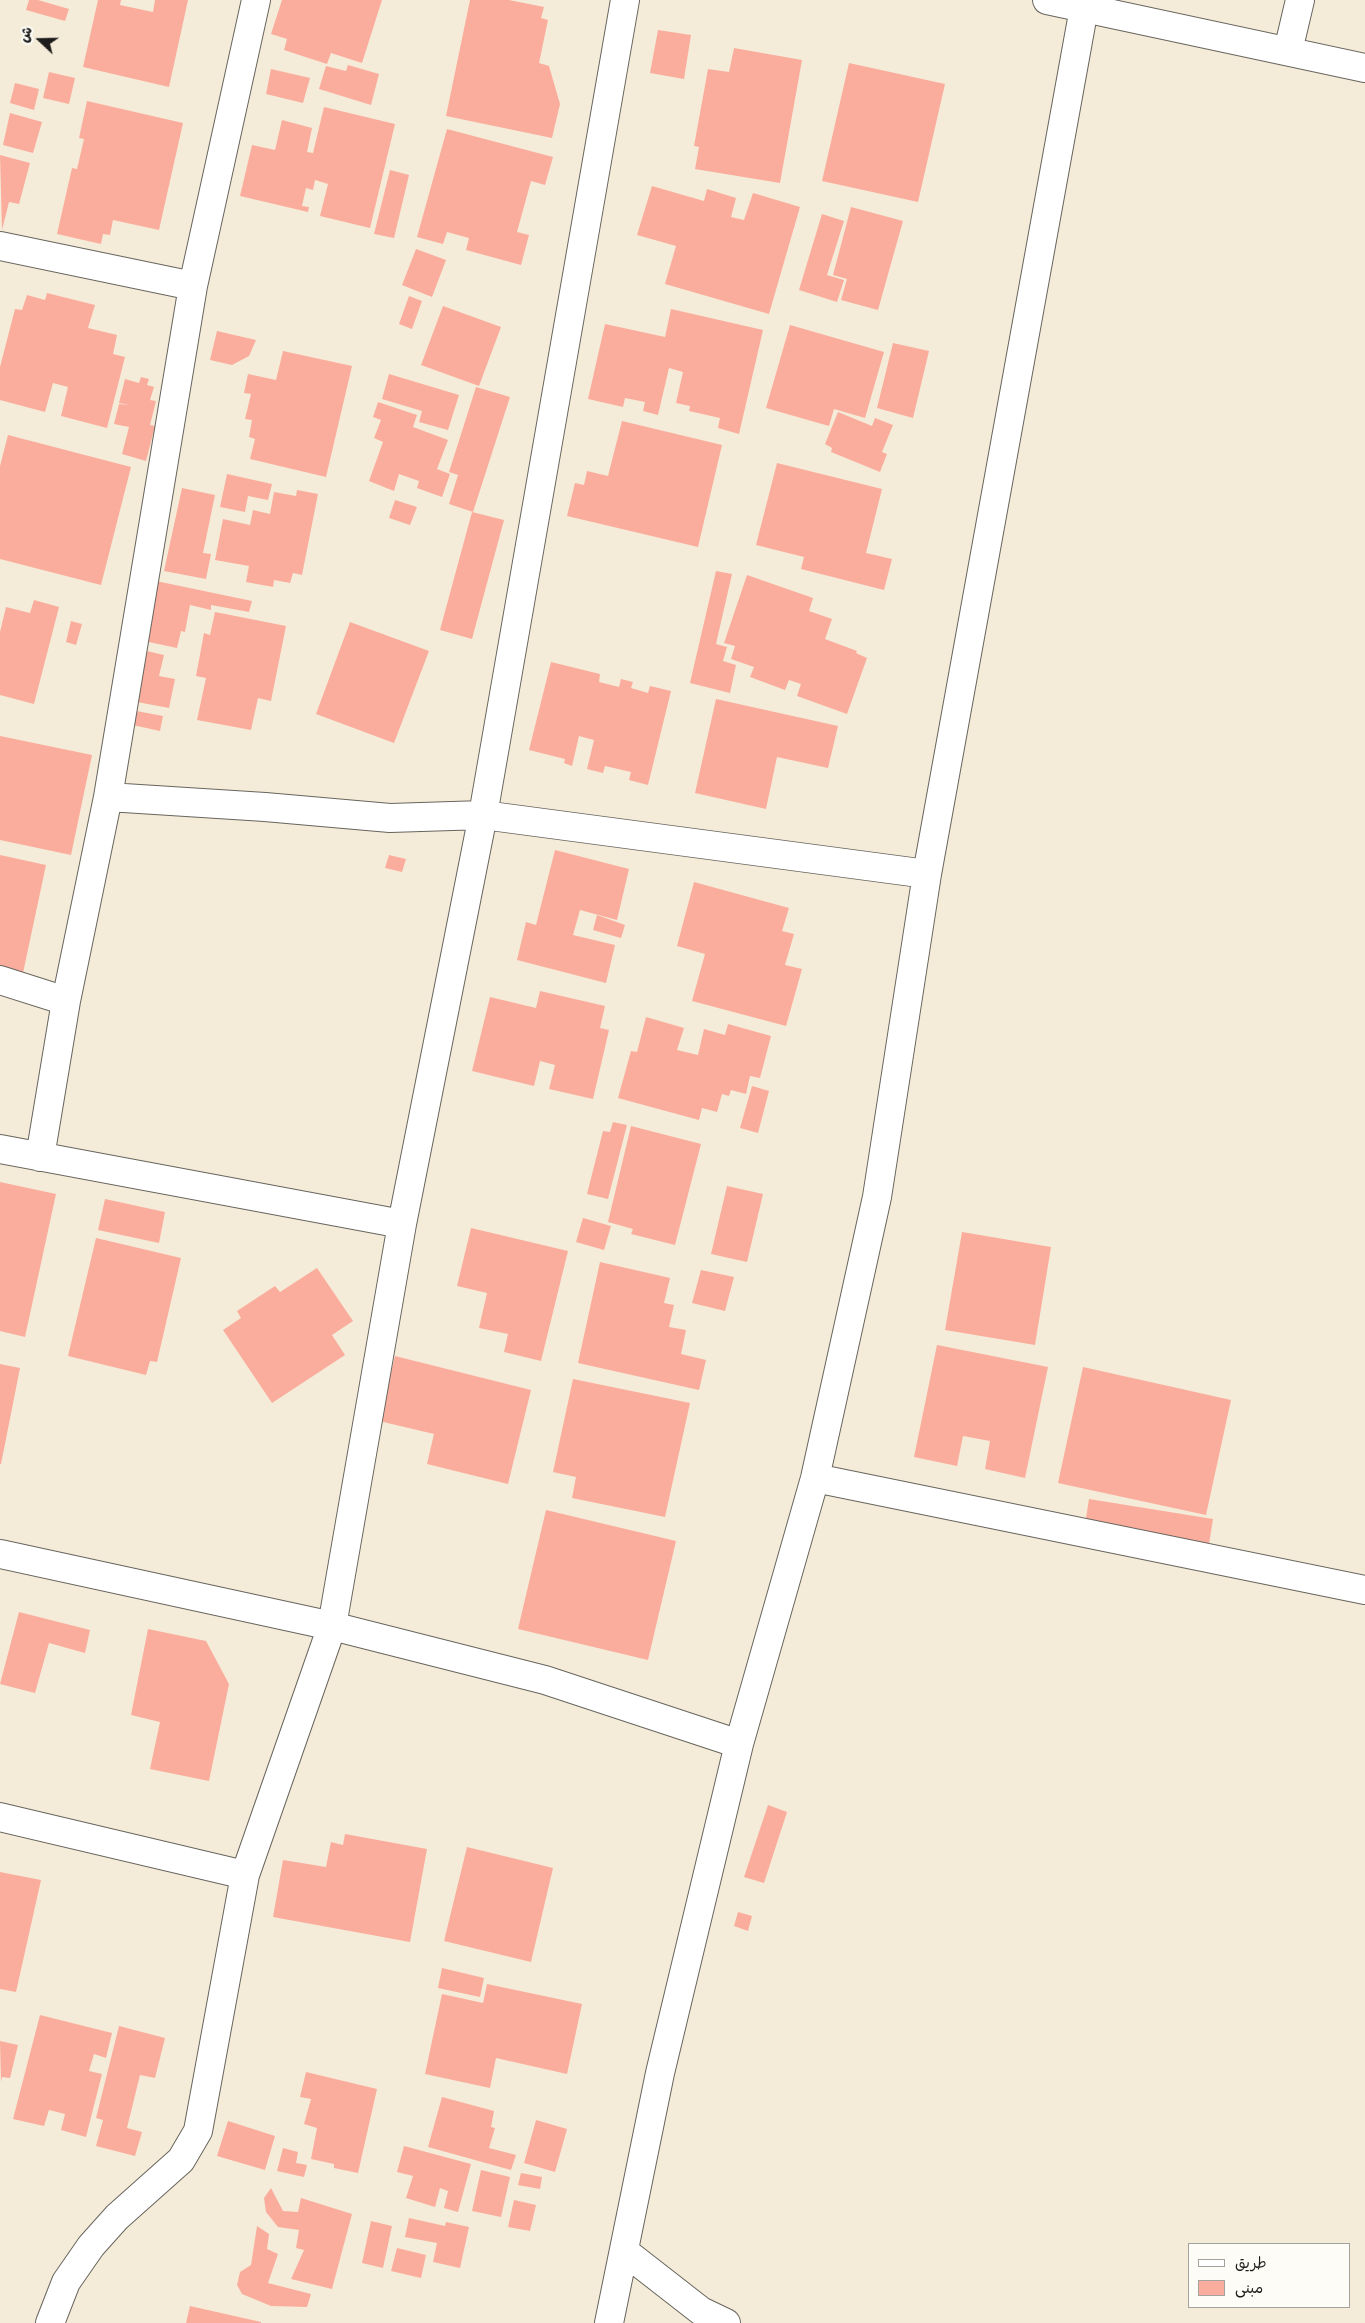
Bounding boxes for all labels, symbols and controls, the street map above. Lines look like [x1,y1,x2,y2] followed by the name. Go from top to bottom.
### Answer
[15,15,65,65] north arrow
[11,23,40,46] text: ش
[1188,2243,1350,2308] legend
[1235,2250,1267,2276] text: طريق
[1235,2275,1263,2301] text: مبنى

